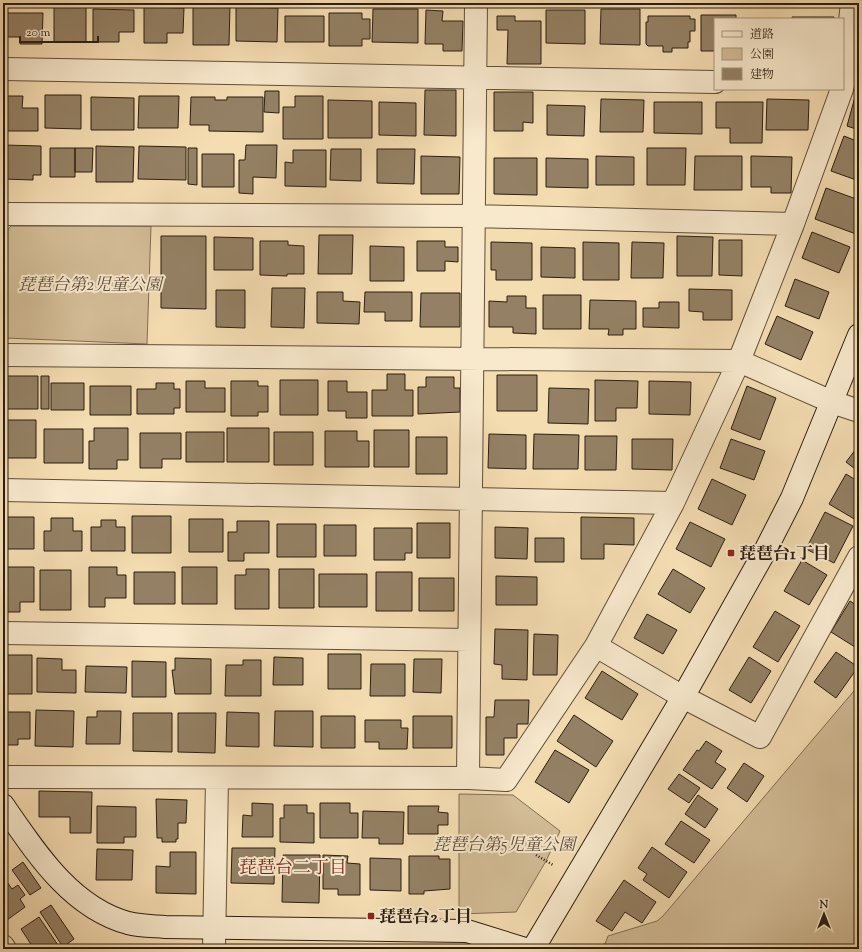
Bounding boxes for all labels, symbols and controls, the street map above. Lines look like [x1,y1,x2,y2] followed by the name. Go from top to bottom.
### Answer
[20,18,98,44] scale bar
[714,18,844,90] legend
[26,24,51,42] text: 20 m
[750,26,774,44] text: 道路
[750,46,774,64] text: 公園
[750,66,774,84] text: 建物
[18,274,165,298] park label: 琵琶台第2児童公園
[739,543,830,567] place label: 琵琶台1丁目
[726,548,736,558] marker: 琵琶台1丁目
[433,834,578,858] park label: 琵琶台第5児童公園
[239,856,347,882] district label: 琵琶台二丁目
[804,894,844,934] north arrow
[819,897,829,913] text: N
[379,906,472,930] place label: 琵琶台2丁目
[366,911,376,921] marker: 琵琶台2丁目

